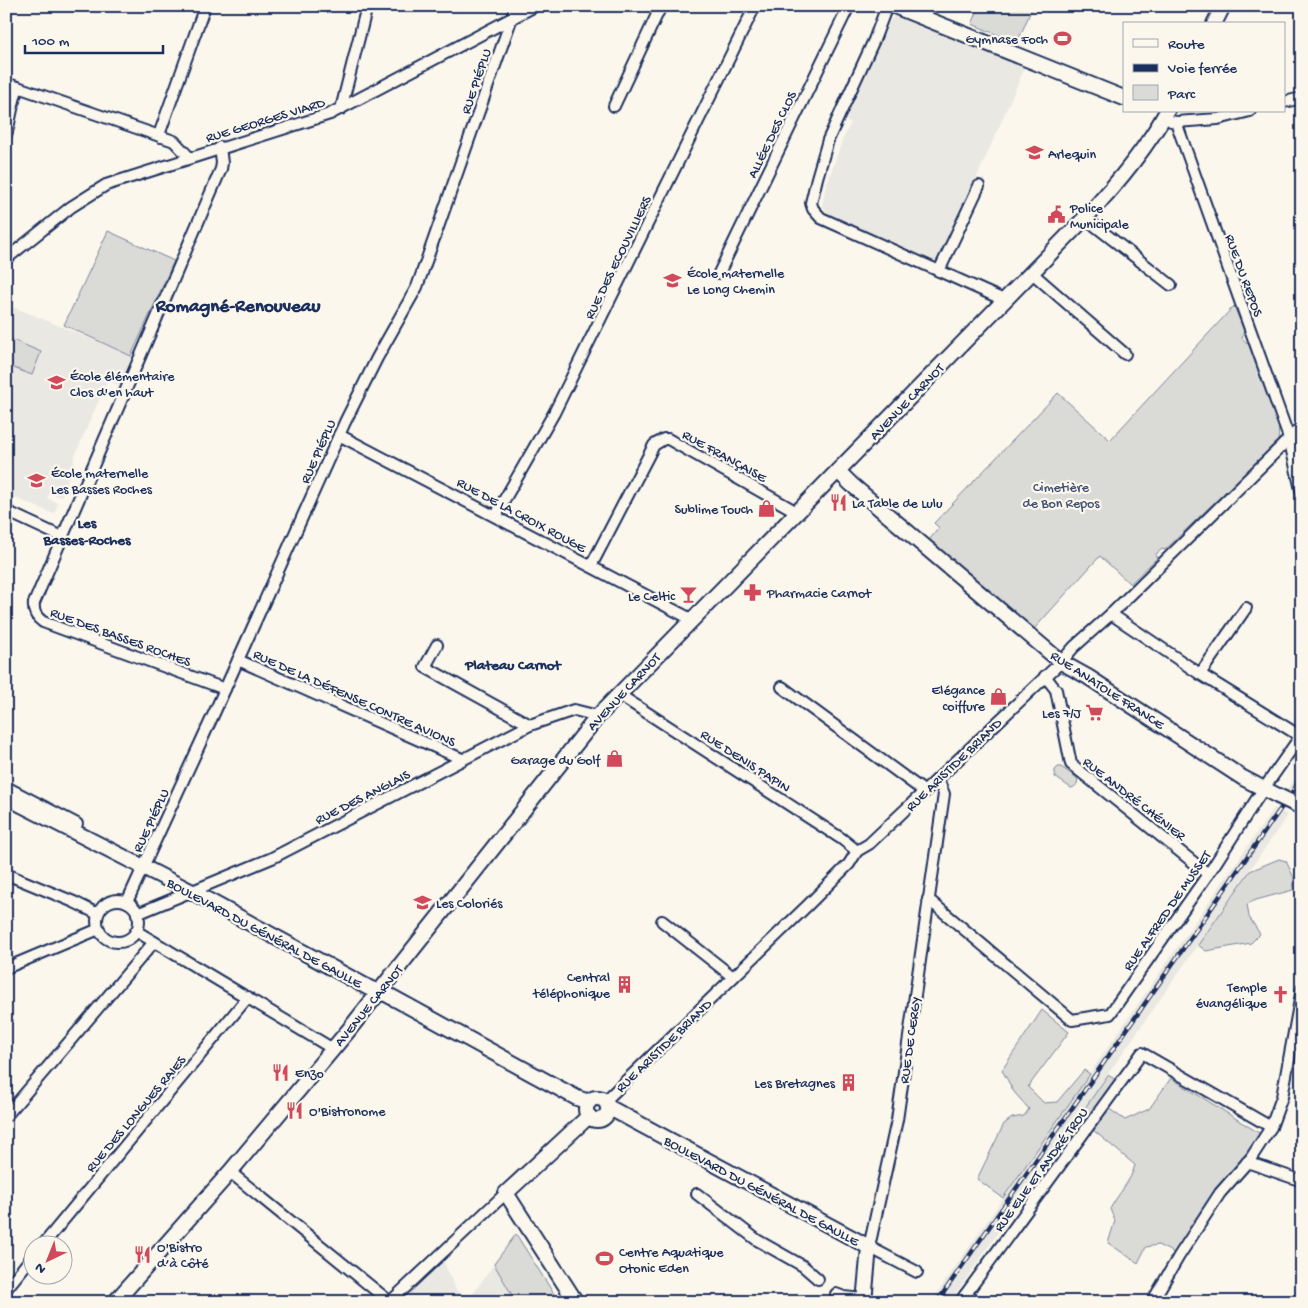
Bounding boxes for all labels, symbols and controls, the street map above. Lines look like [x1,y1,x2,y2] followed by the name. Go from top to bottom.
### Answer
[25,22,162,54] scale bar
[1123,22,1286,112] legend
[1052,28,1072,48] sports icon: Gymnase Foch
[966,32,1048,49] place label: Gymnase Foch
[31,33,70,51] text: 100 m
[1168,36,1205,54] text: Route
[458,47,497,117] street label: RUE PIÉPLU
[1167,60,1237,78] text: Voie ferrée
[1167,86,1196,104] text: Parc
[745,88,802,181] street label: ALLÉE DES CLOS
[204,95,328,148] street label: RUE GEORGES VIARD
[1024,143,1044,163] school or university icon: Arlequin
[1048,147,1097,164] place label: Arlequin
[582,193,657,323] street label: RUE DES ECOUVILLIERS
[1069,201,1130,234] place label: Police Municipale
[1046,205,1066,225] public building icon: Police Municipale
[1220,232,1266,320] street label: RUE DU REPOS
[687,266,785,299] place label: École maternelle Le Long Chemin
[663,270,683,290] school or university icon: École maternelle Le Long Chemin
[155,296,320,319] district label: Romagné-Renouveau
[867,360,949,445] street label: AVENUE CARNOT
[70,369,175,402] place label: École élémentaire Clos d'en haut
[46,373,66,393] school or university icon: École élémentaire Clos d'en haut
[298,417,341,487] street label: RUE PIÉPLU
[679,427,770,488] street label: RUE FRANÇAISE
[51,466,153,499] place label: École maternelle Les Basses Roches
[27,470,47,490] school or university icon: École maternelle Les Basses Roches
[453,475,590,558] street label: RUE DE LA CROIX ROUGE
[1022,480,1100,513] park label: Cimetière de Bon Repos
[828,492,848,512] restaurant icon: La Table de Lulu
[852,496,943,513] place label: La Table de Lulu
[757,498,777,518] shop icon: Sublime Touch
[674,502,753,519] place label: Sublime Touch
[42,515,132,550] district label: Les Basses-Roches
[743,582,763,602] pharmacy icon: Pharmacie Carnot
[679,585,699,605] bar icon: Le Celtic
[766,586,872,603] place label: Pharmacie Carnot
[628,589,676,606] place label: Le Celtic
[47,605,193,672] street label: RUE DES BASSES ROCHES
[250,647,458,752] street label: RUE DE LA DÉFENSE CONTRE AVIONS
[1047,648,1168,735] street label: RUE ANATOLE FRANCE
[584,650,666,735] street label: AVENUE CARNOT
[464,657,563,675] district label: Plateau Carnot
[932,683,986,716] place label: Elégance coiffure
[989,687,1009,707] shop icon: Elégance coiffure
[1085,702,1105,722] supermarket icon: Les 7/J
[1042,706,1082,723] place label: Les 7/J
[903,715,1007,816] street label: RUE ARISTIDE BRIAND
[696,727,793,797] street label: RUE DENIS PAPIN
[604,749,624,769] shop icon: Garage du Golf
[511,753,602,770] place label: Garage du Golf
[1078,754,1189,846] street label: RUE ANDRÉ CHÉNIER
[313,767,414,830] street label: RUE DES ANGLAIS
[130,787,174,856] street label: RUE PIÉPLU
[1120,848,1216,975] street label: RUE ALFRED DE MUSSET
[162,875,365,994] street label: BOULEVARD DU GÉNÉRAL DE GAULLE
[412,892,432,912] school or university icon: Les Coloriés
[436,896,503,913] place label: Les Coloriés
[332,962,408,1051] street label: AVENUE CARNOT
[532,970,611,1003] place label: Central téléphonique
[614,974,634,994] building icon: Central téléphonique
[1196,980,1268,1013] place label: Temple évangélique
[1271,984,1291,1004] church icon: Temple évangélique
[613,996,717,1097] street label: RUE ARISTIDE BRIAND
[897,996,926,1085] street label: RUE DE CERGY
[83,1052,191,1177] street label: RUE DES LONGUES RAIES
[271,1062,291,1082] restaurant icon: Enzo
[295,1066,324,1083] place label: Enzo
[839,1072,859,1092] building icon: Les Bretagnes
[754,1076,836,1093] place label: Les Bretagnes
[285,1100,305,1120] restaurant icon: O'Bistronome
[309,1104,386,1121] place label: O'Bistronome
[991,1105,1093,1236] street label: RUE ELIE ET ANDRÉ TROU
[659,1133,862,1252] street label: BOULEVARD DU GÉNÉRAL DE GAULLE
[22,1236,72,1286] north arrow
[157,1240,209,1273] place label: O'Bistro d’à Côté
[133,1244,153,1264] restaurant icon: O'Bistro d’à Côté
[619,1245,724,1278] place label: Centre Aquatique Otonic Eden
[595,1249,615,1269] sports icon: Centre Aquatique Otonic Eden
[32,1258,50,1277] text: N

